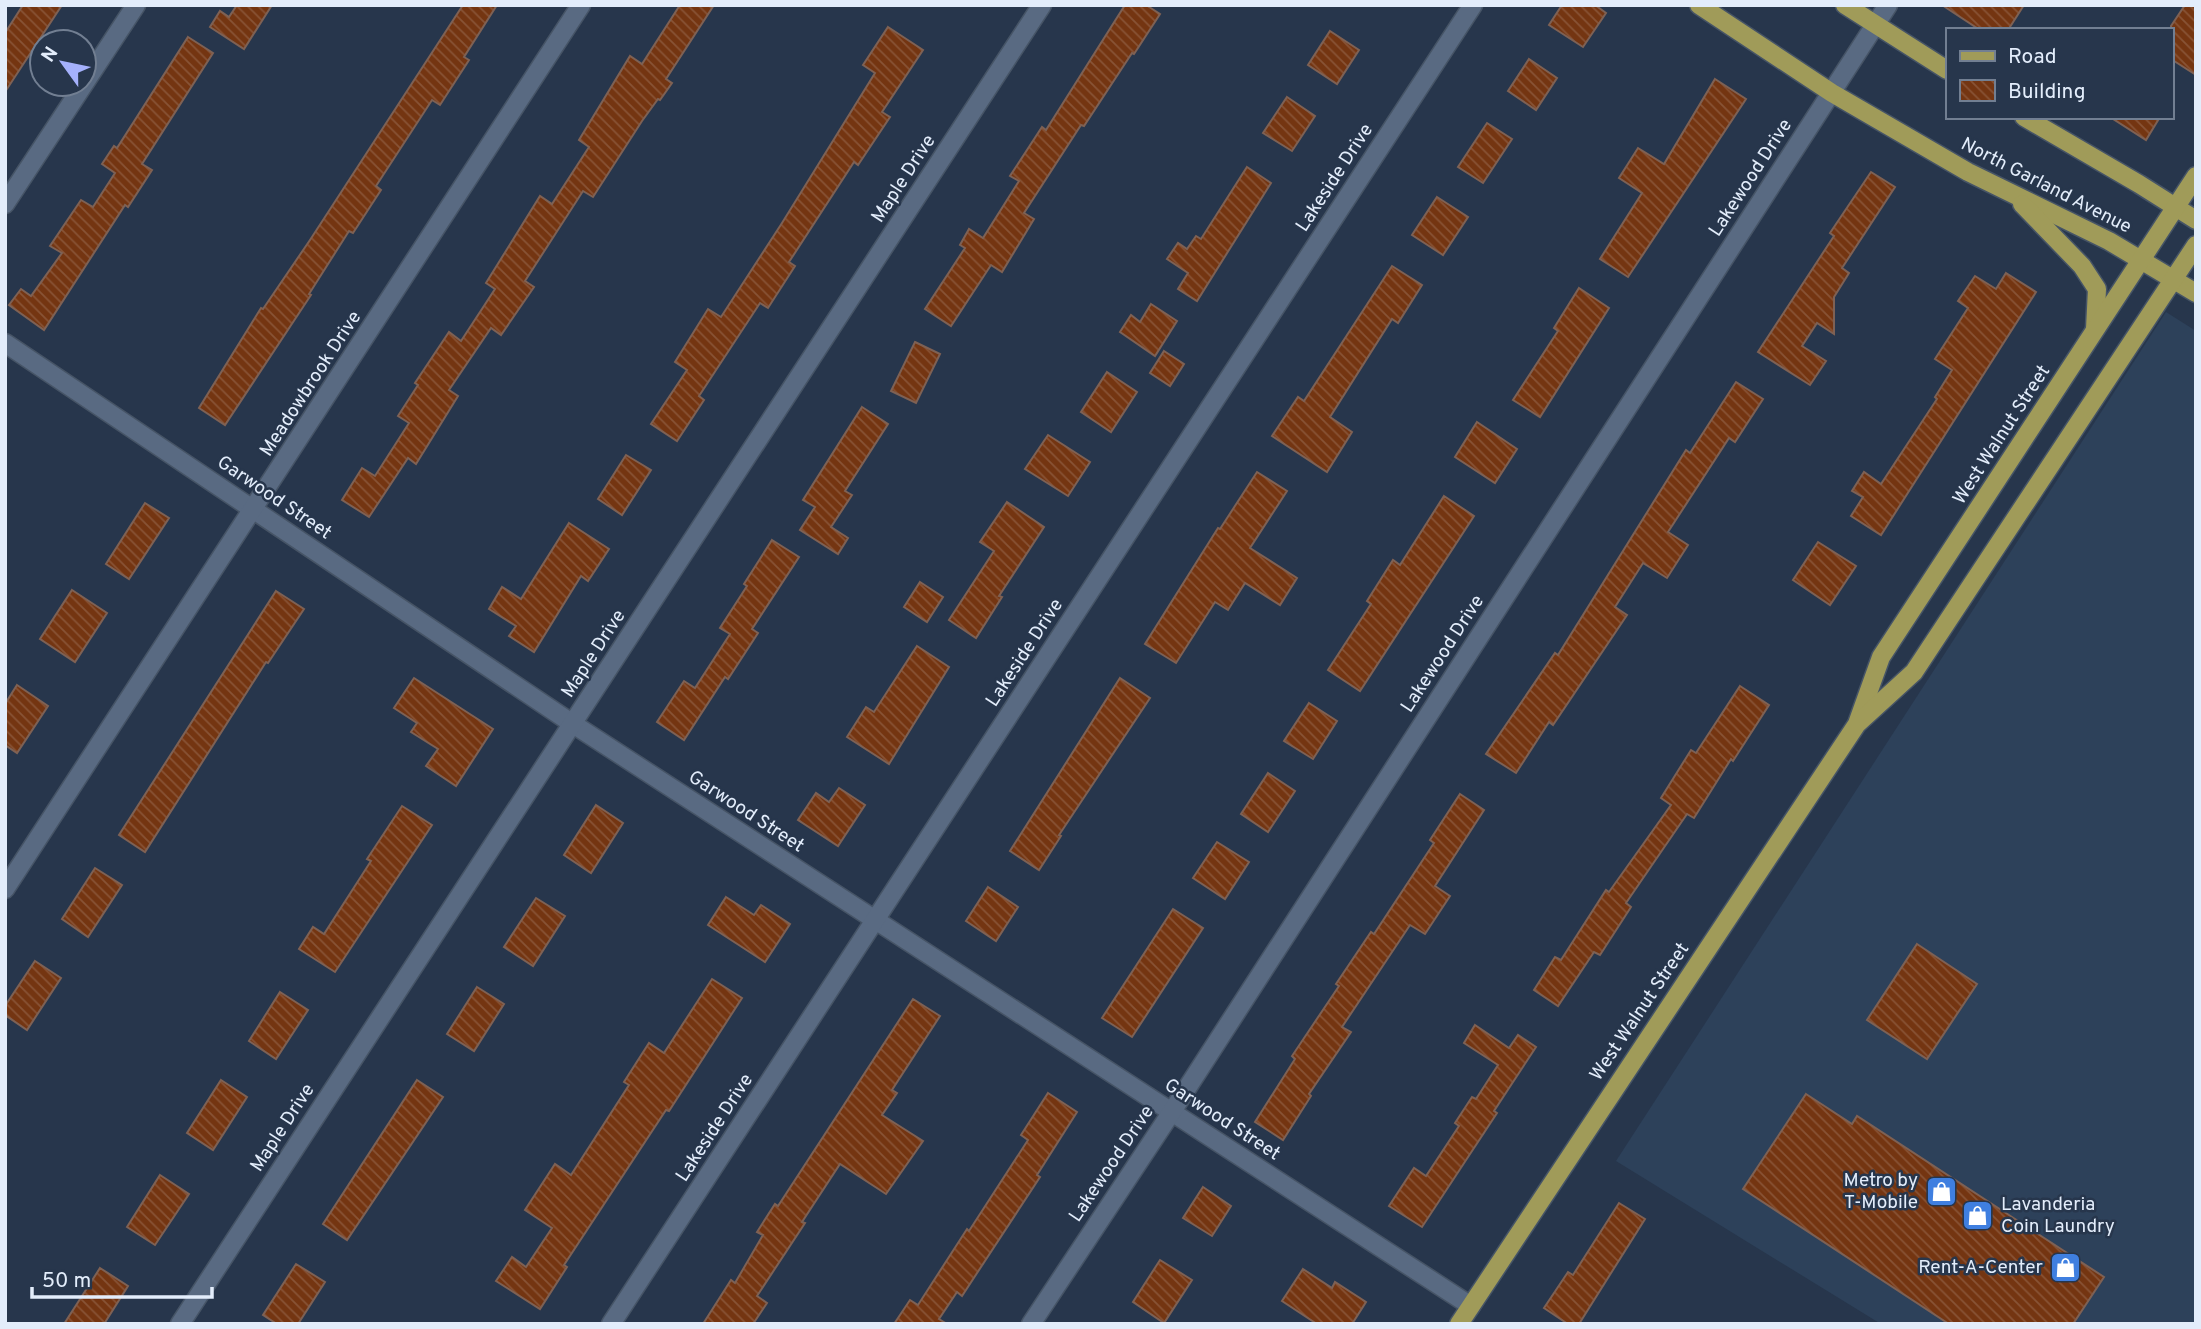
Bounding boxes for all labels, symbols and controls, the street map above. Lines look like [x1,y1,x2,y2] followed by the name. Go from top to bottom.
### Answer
[28,28,98,98] north arrow
[1946,28,2173,119] legend
[37,43,64,67] text: N
[2008,44,2057,71] text: Road
[2008,79,2086,106] text: Building
[1704,115,1798,241] street label: Lakewood Drive
[1291,119,1379,237] street label: Lakeside Drive
[867,130,941,228] street label: Maple Drive
[1957,133,2135,239] street label: North Garland Avenue
[255,307,367,461] street label: Meadowbrook Drive
[1948,361,2056,509] street label: West Walnut Street
[212,451,336,545] street label: Garwood Street
[1396,591,1490,717] street label: Lakewood Drive
[981,594,1069,712] street label: Lakeside Drive
[557,605,631,703] street label: Maple Drive
[684,766,808,858] street label: Garwood Street
[1585,938,1695,1086] street label: West Walnut Street
[671,1069,759,1187] street label: Lakeside Drive
[1160,1074,1284,1166] street label: Garwood Street
[246,1079,320,1177] street label: Maple Drive
[1064,1101,1160,1227] street label: Lakewood Drive
[1844,1169,1918,1215] place label: Metro by T-Mobile
[1924,1175,1958,1209] shop icon: Metro by T-Mobile
[2001,1193,2115,1239] place label: Lavanderia Coin Laundry
[1961,1199,1995,1233] shop icon: Lavanderia Coin Laundry
[2049,1251,2083,1285] shop icon: Rent-A-Center
[32,1256,212,1300] scale bar
[1918,1256,2044,1280] place label: Rent-A-Center
[42,1268,91,1295] text: 50 m

